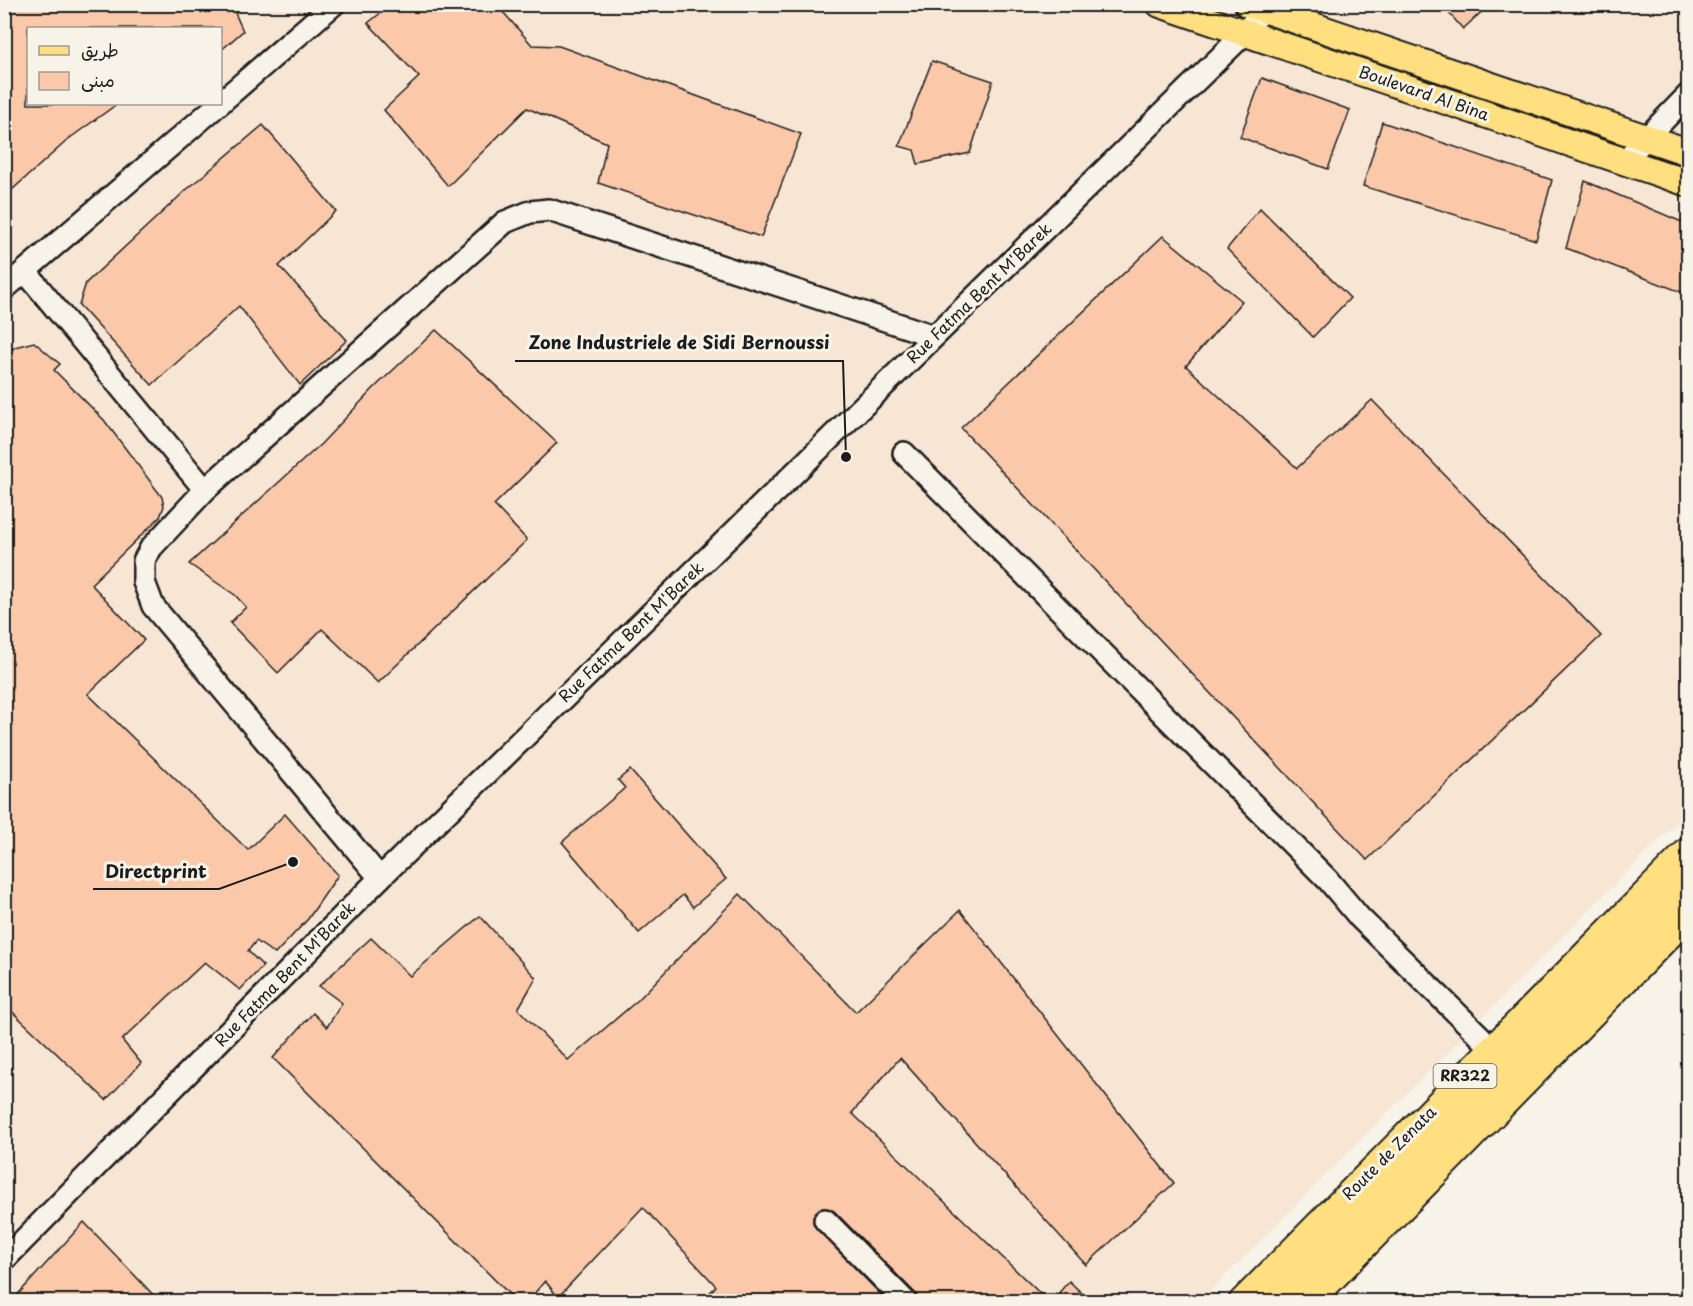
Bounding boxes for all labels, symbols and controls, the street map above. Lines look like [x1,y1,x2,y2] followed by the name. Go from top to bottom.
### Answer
[27,27,222,105] legend
[81,36,119,63] text: طريق
[1356,59,1493,126] street label: Boulevard Al Bina
[81,66,115,93] text: مبنى
[900,216,1056,368] street label: Rue Fatma Bent M'Barek
[515,325,843,361] callout: Zone Industriele de Sidi Bernoussi
[529,328,829,355] text: Zone Industriele de Sidi Bernoussi
[552,555,708,707] street label: Rue Fatma Bent M'Barek
[93,853,219,889] callout: Directprint
[105,857,207,884] text: Directprint
[208,895,360,1051] street label: Rue Fatma Bent M'Barek
[1434,1064,1496,1088] road number: RR322
[1336,1100,1441,1205] street label: Route de Zenata

